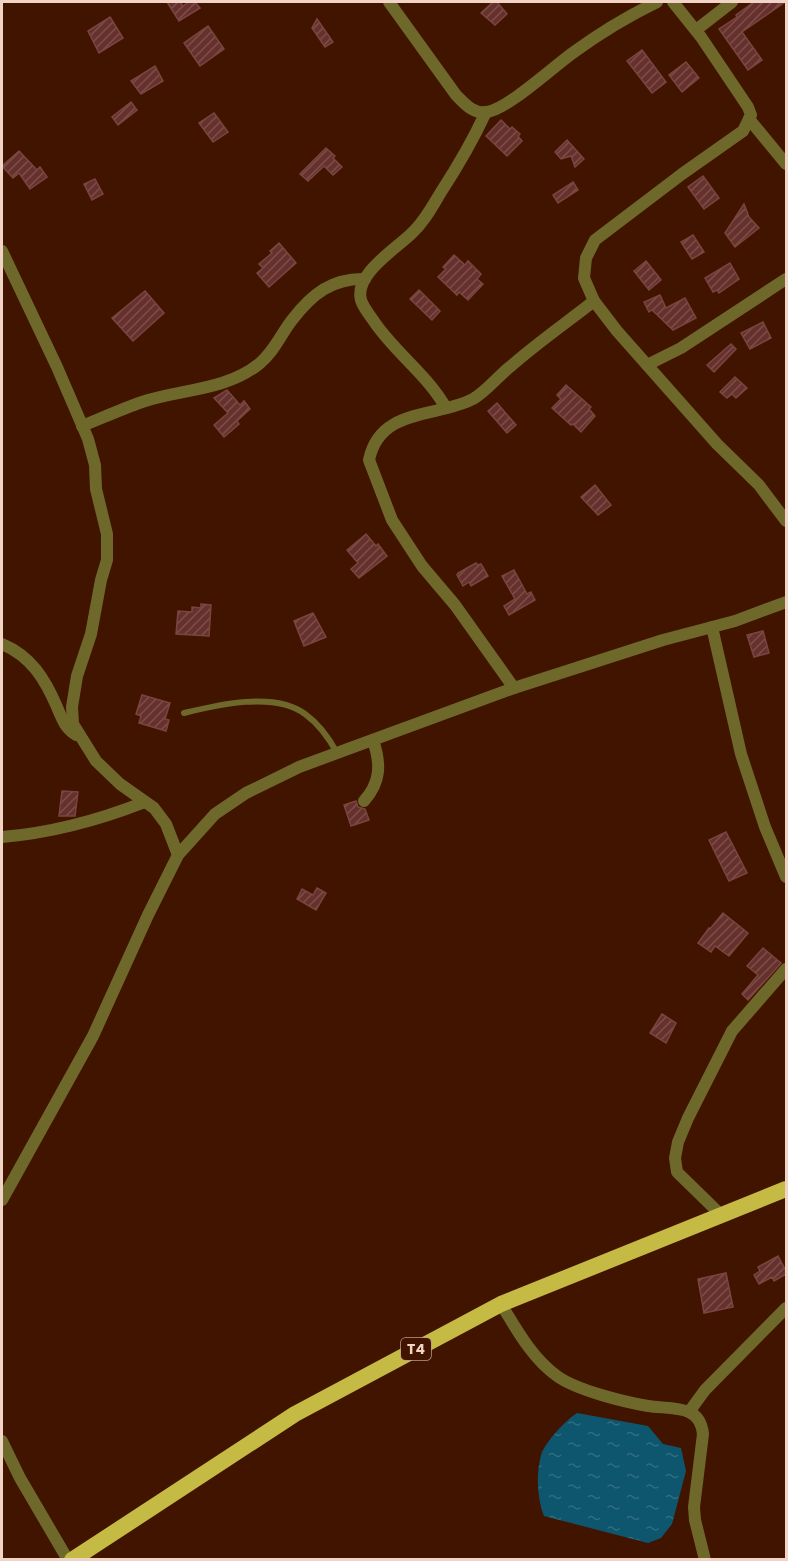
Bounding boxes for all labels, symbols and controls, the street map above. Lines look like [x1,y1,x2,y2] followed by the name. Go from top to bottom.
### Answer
[401,1338,431,1360] road number: T4

